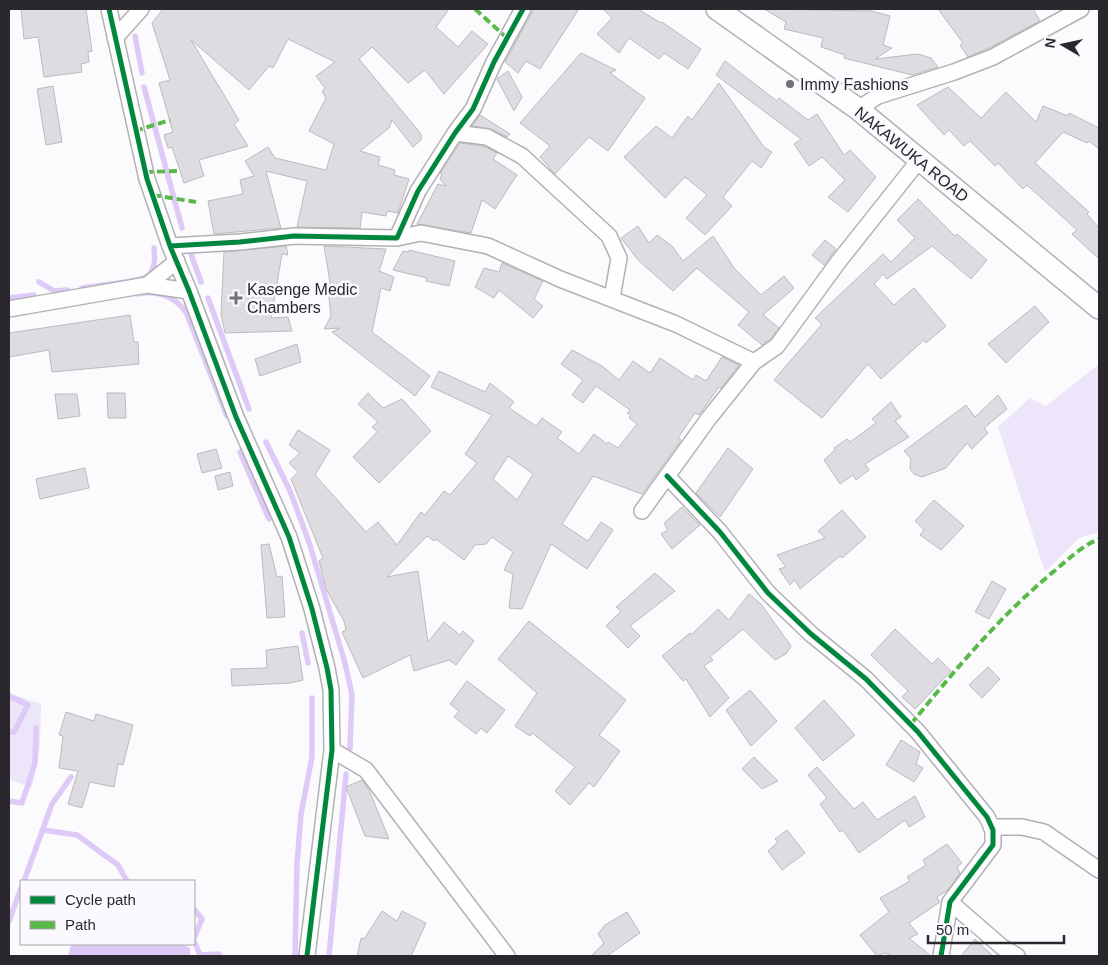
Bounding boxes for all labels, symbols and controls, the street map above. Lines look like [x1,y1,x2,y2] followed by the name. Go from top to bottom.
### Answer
[1038,20,1088,70] north arrow
[1041,37,1059,49] text: N
[800,76,908,93] place label: Immy Fashions
[784,78,796,90] marker: Immy Fashions
[852,103,972,205] street label: NAKAWUKA ROAD
[247,281,357,316] place label: Kasenge Medic Chambers
[229,291,243,305] marker: Kasenge Medic Chambers
[20,880,195,945] legend
[65,891,136,908] text: Cycle path
[928,912,1064,944] scale bar
[65,916,96,933] text: Path
[936,921,969,938] text: 50 m

